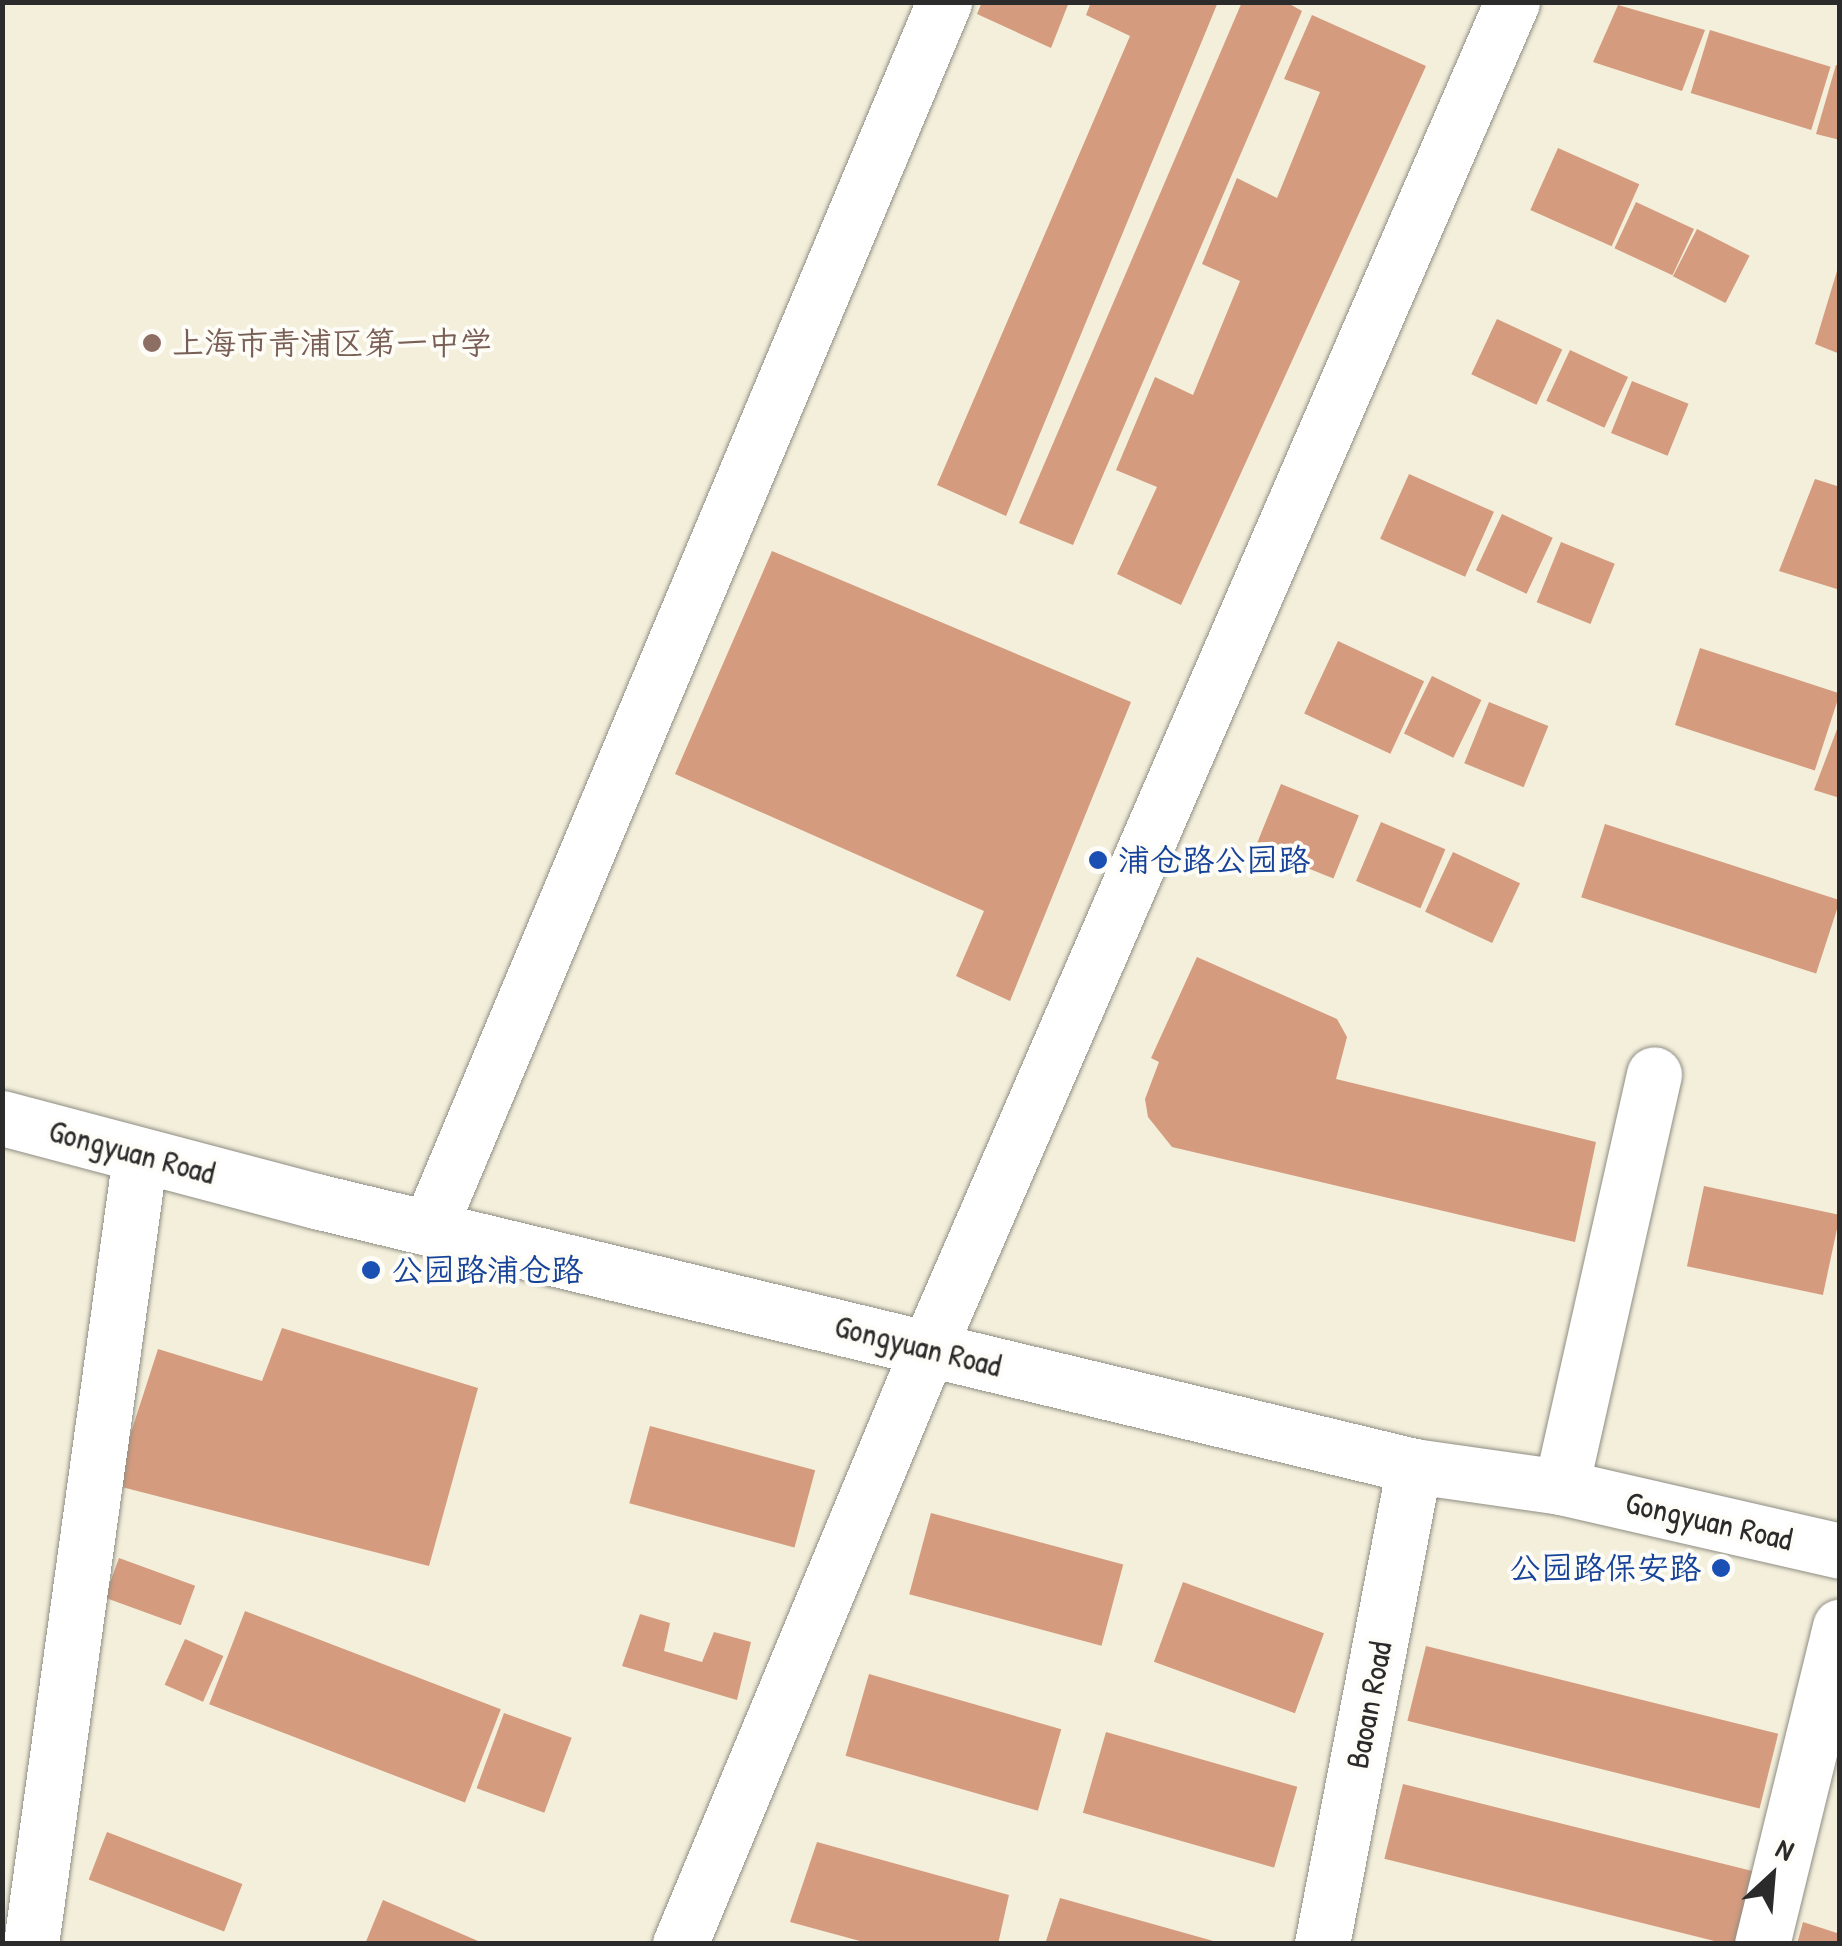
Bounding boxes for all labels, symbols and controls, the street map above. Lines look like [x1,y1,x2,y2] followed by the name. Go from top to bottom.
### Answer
[172,324,492,362] place label: 上海市青浦区第一中学
[141,332,163,354] marker: 上海市青浦区第一中学
[1118,841,1310,879] place label: 浦仓路公园路
[1087,849,1109,871] marker: 浦仓路公园路
[45,1111,219,1193] street label: Gongyuan Road
[391,1251,583,1289] place label: 公园路浦仓路
[360,1259,382,1281] marker: 公园路浦仓路
[831,1307,1005,1385] street label: Gongyuan Road
[1622,1483,1796,1559] street label: Gongyuan Road
[1509,1549,1701,1587] place label: 公园路保安路
[1710,1557,1732,1579] marker: 公园路保安路
[1338,1638,1400,1772] street label: Baoan Road
[1722,1826,1822,1926] north arrow
[1770,1829,1800,1869] text: N

